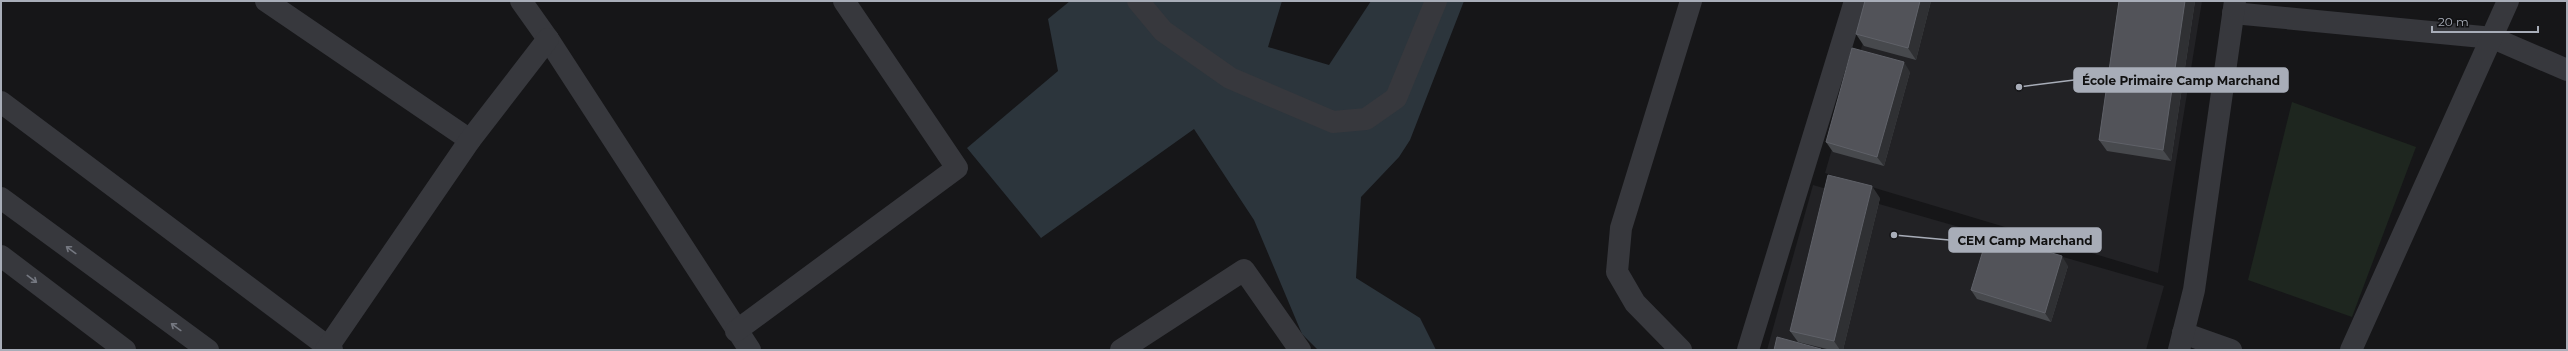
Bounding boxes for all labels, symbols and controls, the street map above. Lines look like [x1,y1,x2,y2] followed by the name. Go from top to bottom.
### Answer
[2432,8,2538,34] scale bar
[2438,14,2469,29] text: 20 m
[2074,68,2288,92] callout: École Primaire Camp Marchand
[2082,73,2280,88] text: École Primaire Camp Marchand
[1949,228,2101,252] callout: CEM Camp Marchand
[1957,233,2093,248] text: CEM Camp Marchand
[66,246,77,254] one-way arrow
[26,275,37,283] one-way arrow
[171,323,182,331] one-way arrow

